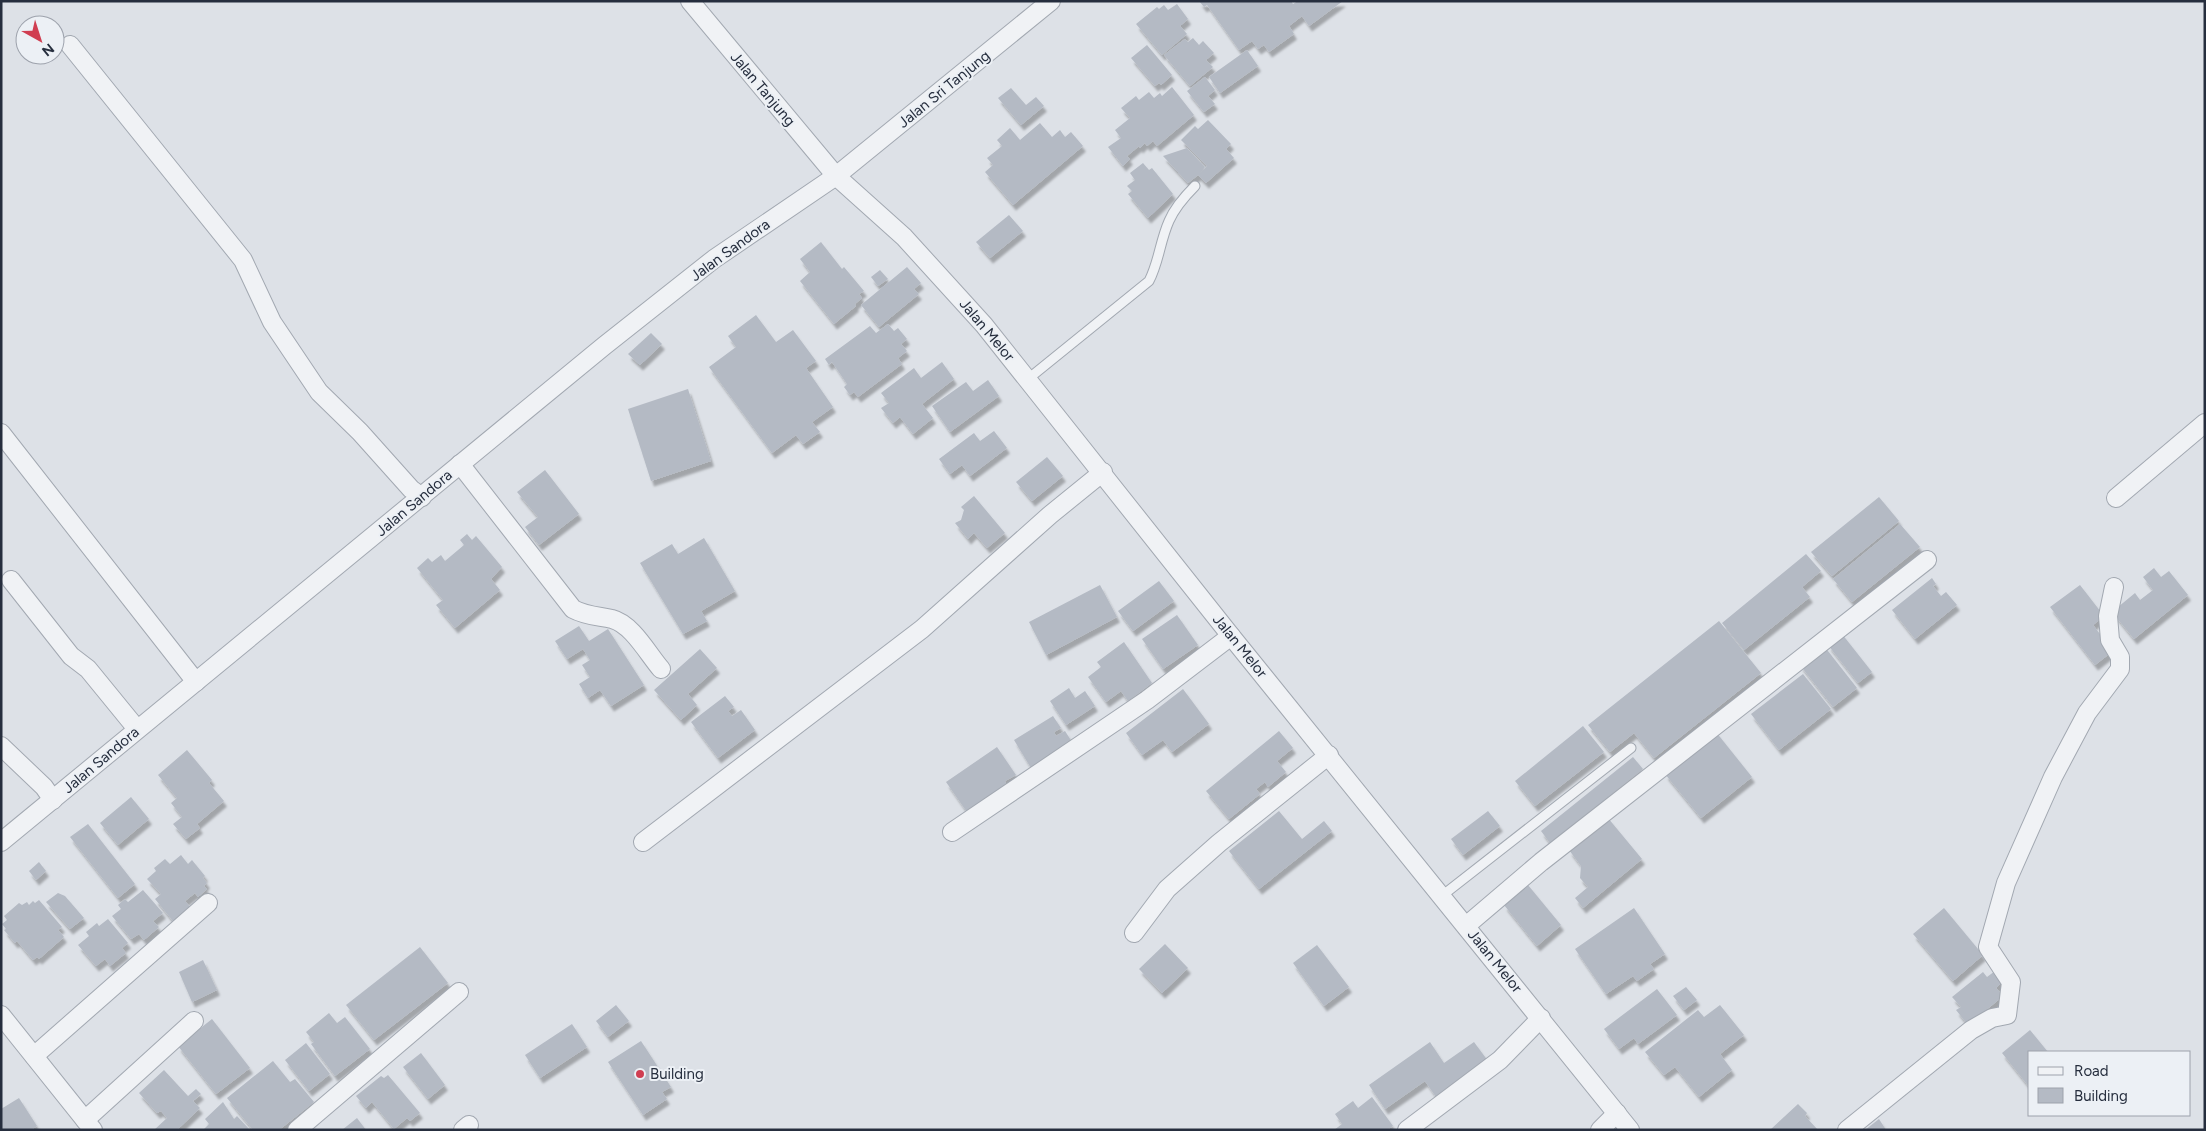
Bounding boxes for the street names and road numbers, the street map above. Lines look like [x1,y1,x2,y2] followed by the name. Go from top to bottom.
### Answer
[894,47,994,131] street label: Jalan Sri Tanjung
[727,48,799,130] street label: Jalan Tanjung
[687,215,773,285] street label: Jalan Sandora
[956,295,1018,365] street label: Jalan Melor
[372,466,456,540] street label: Jalan Sandora
[1209,611,1271,681] street label: Jalan Melor
[59,723,143,797] street label: Jalan Sandora
[1464,926,1526,996] street label: Jalan Melor

